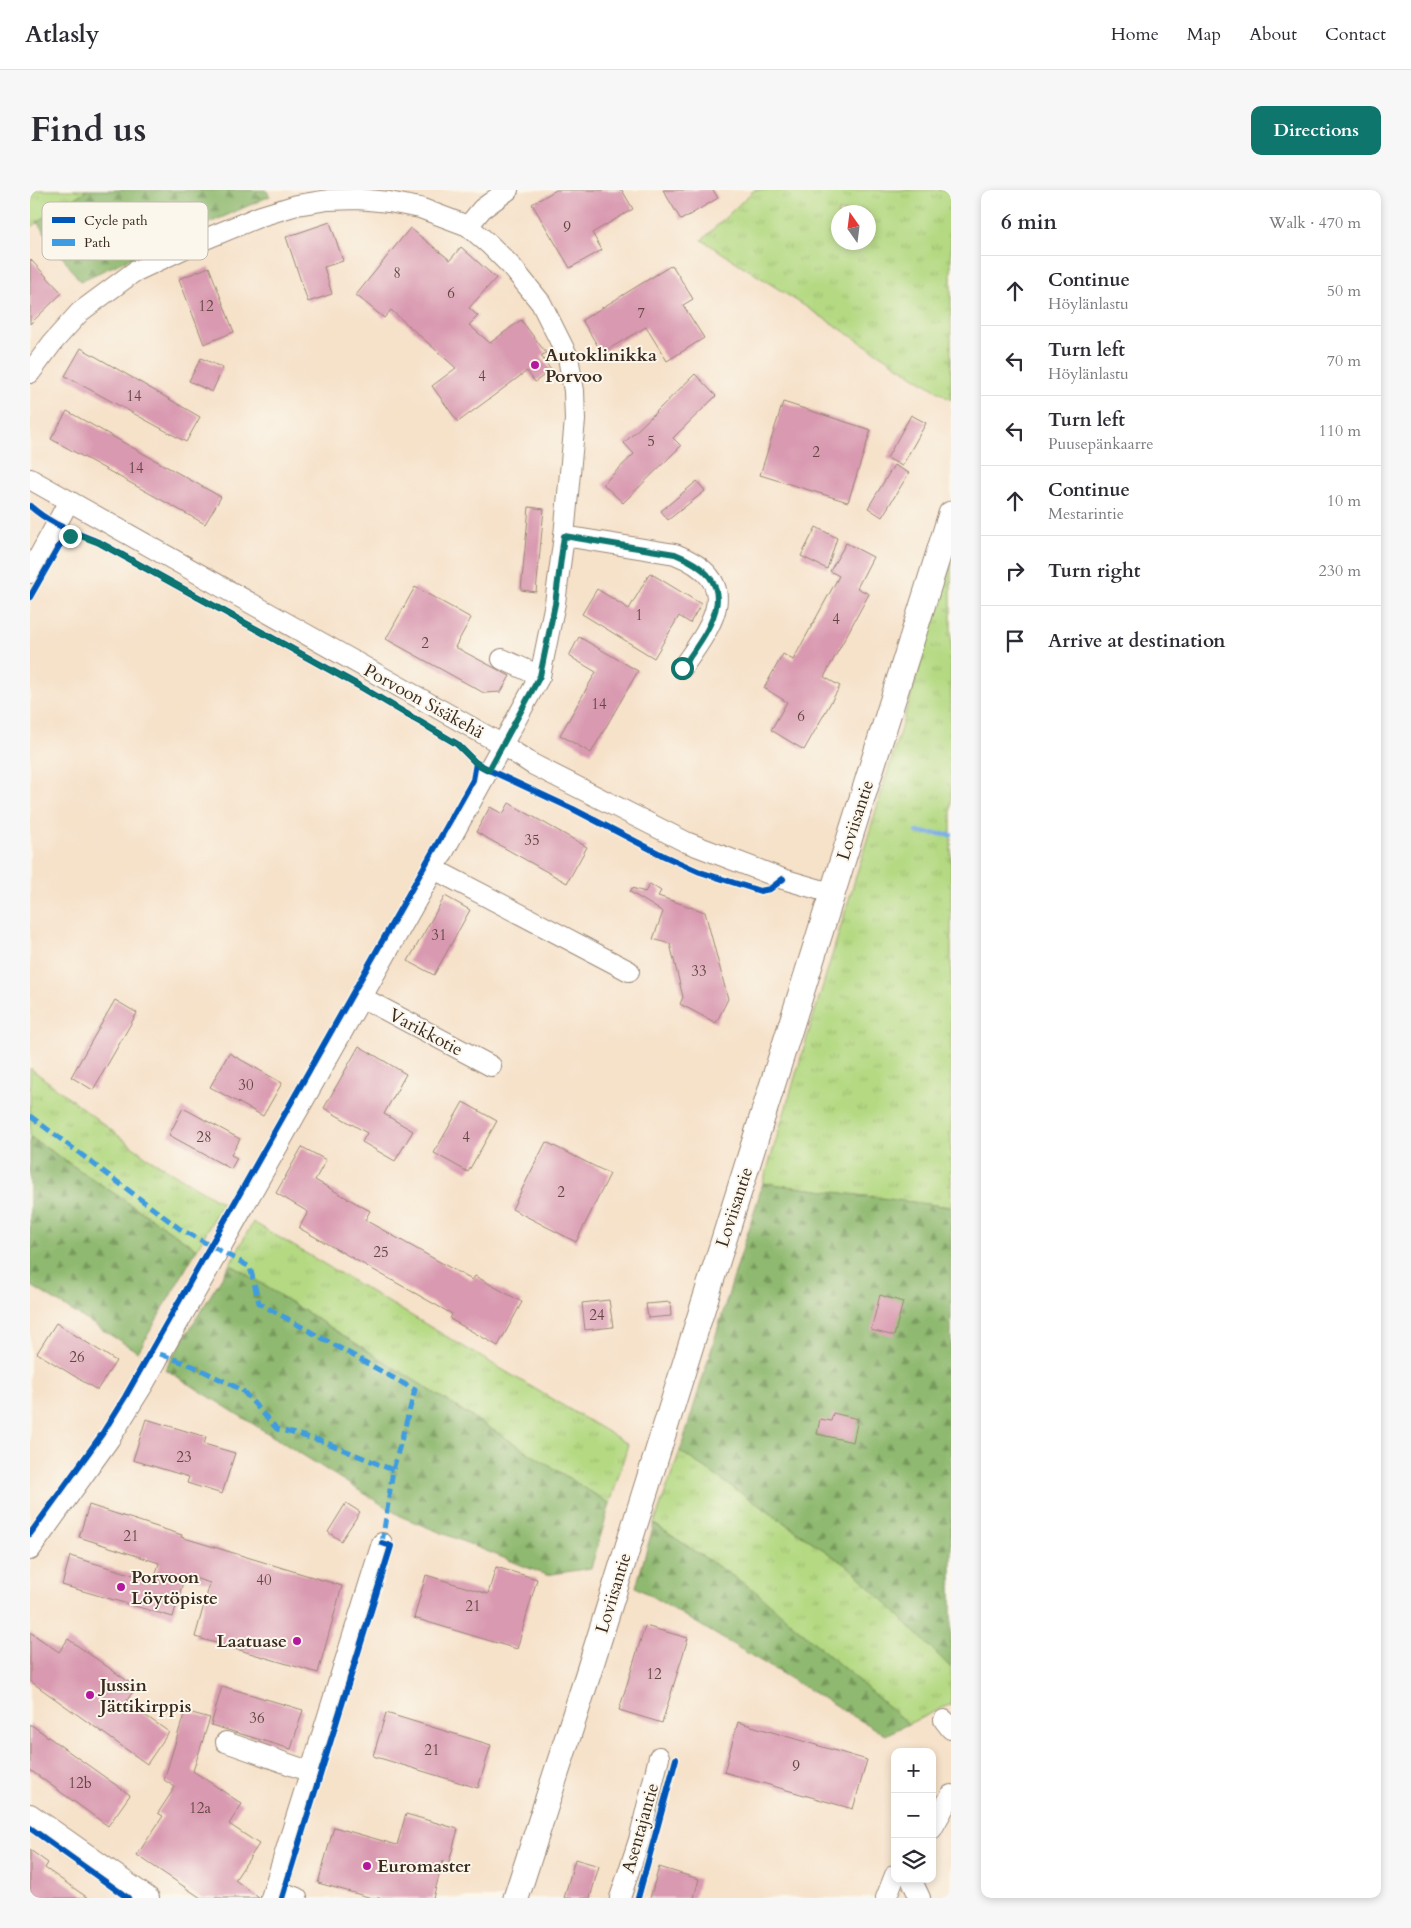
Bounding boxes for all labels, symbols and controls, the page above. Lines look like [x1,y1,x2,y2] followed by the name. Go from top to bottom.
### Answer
[25,18,99,51] text: Atlasly
[1111,22,1159,47] text: Home
[1187,22,1221,47] text: Map
[1249,22,1297,47] text: About
[1325,22,1386,47] text: Contact
[30,106,146,154] text: Find us
[1251,106,1381,155] button: Directions
[42,202,208,260] legend
[831,205,876,250] north arrow
[1001,208,1057,237] text: 6 min
[84,211,148,230] text: Cycle path
[1269,212,1361,234] text: Walk · 470 m
[563,217,571,237] house number: 9
[84,233,111,252] text: Path
[393,263,401,283] house number: 8
[1048,267,1130,293] text: Continue
[1001,277,1029,305] icon: ahead
[1327,280,1361,302] text: 50 m
[447,283,455,303] house number: 6
[1048,293,1129,315] text: Höylänlastu
[198,296,214,316] house number: 12
[637,303,645,323] house number: 7
[1048,337,1125,363] text: Turn left
[545,343,657,389] place label: Autoklinikka Porvoo
[1001,347,1029,375] icon: left
[1327,350,1361,372] text: 70 m
[529,359,541,371] marker: Autoklinikka Porvoo
[1048,363,1129,385] text: Höylänlastu
[478,366,486,386] house number: 4
[126,386,142,406] house number: 14
[1048,407,1125,433] text: Turn left
[1001,417,1029,445] icon: left
[1319,420,1361,442] text: 110 m
[647,431,655,451] house number: 5
[1048,433,1154,455] text: Puusepänkaarre
[812,442,820,462] house number: 2
[128,458,144,478] house number: 14
[1048,477,1130,503] text: Continue
[1001,487,1029,515] icon: ahead
[1327,490,1361,512] text: 10 m
[1048,503,1124,525] text: Mestarintie
[59,525,82,548] route end
[1001,557,1029,585] icon: right
[1048,558,1140,584] text: Turn right
[1319,560,1361,582] text: 230 m
[635,605,643,625] house number: 1
[832,609,840,629] house number: 4
[1001,627,1029,655] icon: arrive
[1048,628,1225,654] text: Arrive at destination
[421,633,429,653] house number: 2
[671,657,694,680] route start
[359,658,489,745] street label: Porvoon Sisäkehä
[591,694,607,714] house number: 14
[797,706,805,726] house number: 6
[831,777,880,863] street label: Loviisantie
[524,830,540,850] house number: 35
[431,925,447,945] house number: 31
[691,961,707,981] house number: 33
[384,1002,467,1062] street label: Varikkotie
[238,1075,254,1095] house number: 30
[196,1127,212,1147] house number: 28
[462,1127,470,1147] house number: 4
[710,1164,759,1250] street label: Loviisantie
[557,1182,565,1202] house number: 2
[373,1242,389,1262] house number: 25
[589,1305,605,1325] house number: 24
[69,1347,85,1367] house number: 26
[176,1447,192,1467] house number: 23
[123,1526,139,1546] house number: 21
[589,1550,638,1636] street label: Loviisantie
[131,1565,218,1611] place label: Porvoon Löytöpiste
[256,1570,272,1590] house number: 40
[115,1581,127,1593] marker: Porvoon Löytöpiste
[465,1596,481,1616] house number: 21
[216,1629,287,1654] place label: Laatuase
[291,1635,303,1647] marker: Laatuase
[646,1664,662,1684] house number: 12
[97,1673,191,1719] place label: Jussin Jättikirppis
[84,1689,96,1701] marker: Jussin Jättikirppis
[249,1708,265,1728] house number: 36
[424,1740,440,1760] house number: 21
[891,1748,936,1883] map controls
[891,1748,936,1793] button: +
[792,1756,800,1776] house number: 9
[68,1773,92,1793] house number: 12b
[616,1780,665,1876] street label: Asentajantie
[891,1793,936,1838] button: −
[189,1798,211,1818] house number: 12a
[891,1838,936,1883] button: layers
[377,1854,471,1879] place label: Euromaster
[361,1860,373,1872] marker: Euromaster

